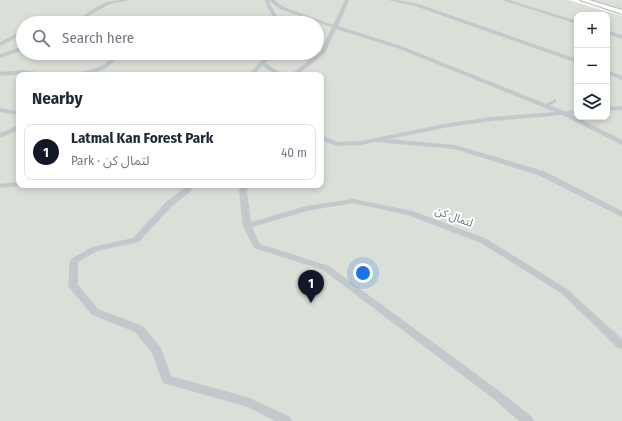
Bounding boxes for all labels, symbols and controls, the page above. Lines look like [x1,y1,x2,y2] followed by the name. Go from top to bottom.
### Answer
[574,12,610,120] map controls
[574,12,610,48] button: +
[16,16,324,60] search box
[30,27,52,49] icon: search
[62,29,134,47] text: Search here
[574,48,610,84] button: −
[574,84,610,120] button: layers
[32,88,83,109] text: Nearby
[71,129,213,147] text: Latmal Kan Forest Park
[43,145,49,160] text: 1
[281,145,307,160] text: 40 m
[71,153,149,168] text: Park · لتمال کن
[433,204,475,230] street label: لتمال کن
[353,263,373,283] your location
[298,270,324,303] pin: 1

